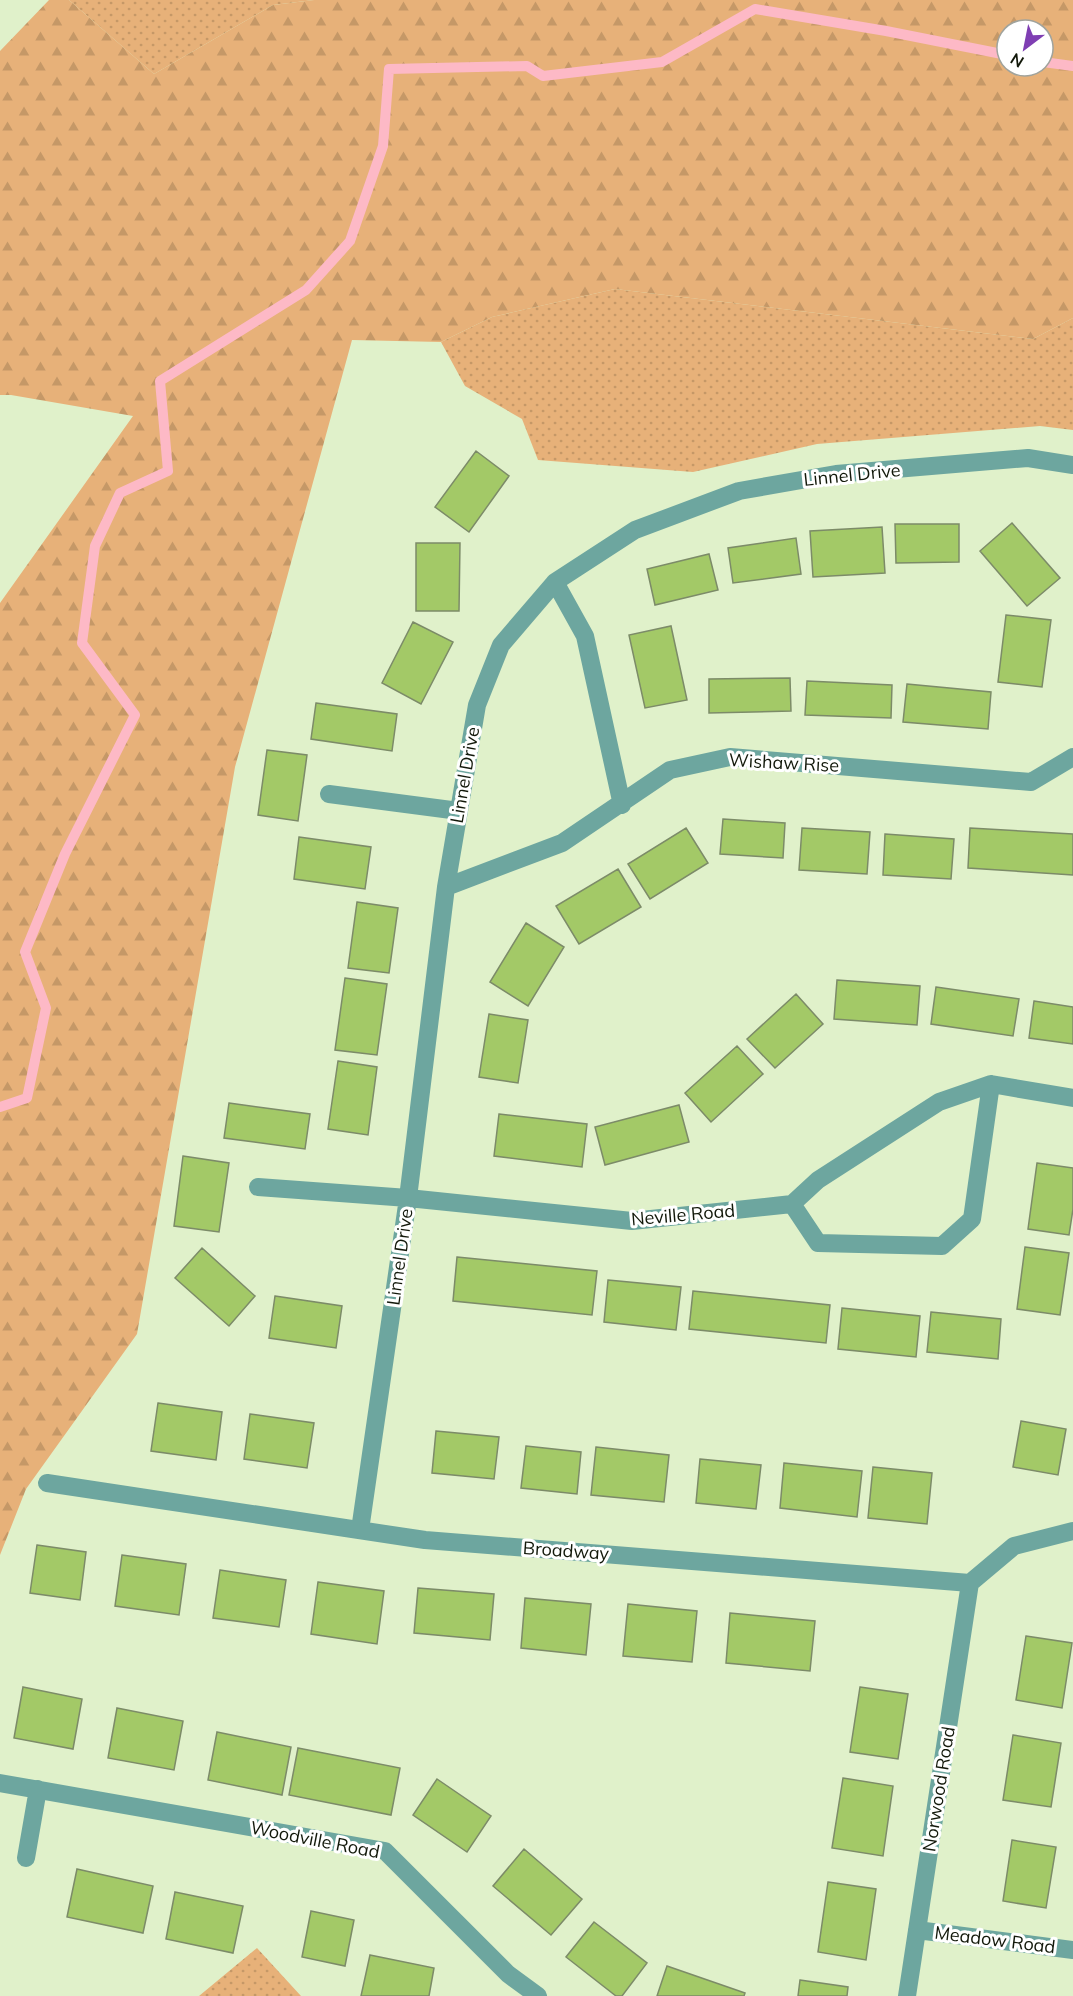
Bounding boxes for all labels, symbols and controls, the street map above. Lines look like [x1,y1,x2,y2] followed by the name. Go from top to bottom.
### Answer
[995,18,1055,78] north arrow
[1007,49,1027,72] text: N
[802,458,902,491] street label: Linnel Drive
[445,725,484,825] street label: Linnel Drive
[728,748,840,777] street label: Wishaw Rise
[630,1199,736,1230] street label: Neville Road
[381,1207,418,1307] street label: Linnel Drive
[522,1536,610,1565] street label: Broadway
[917,1725,960,1853] street label: Norwood Road
[248,1816,382,1863] street label: Woodville Road
[933,1921,1057,1958] street label: Meadow Road

